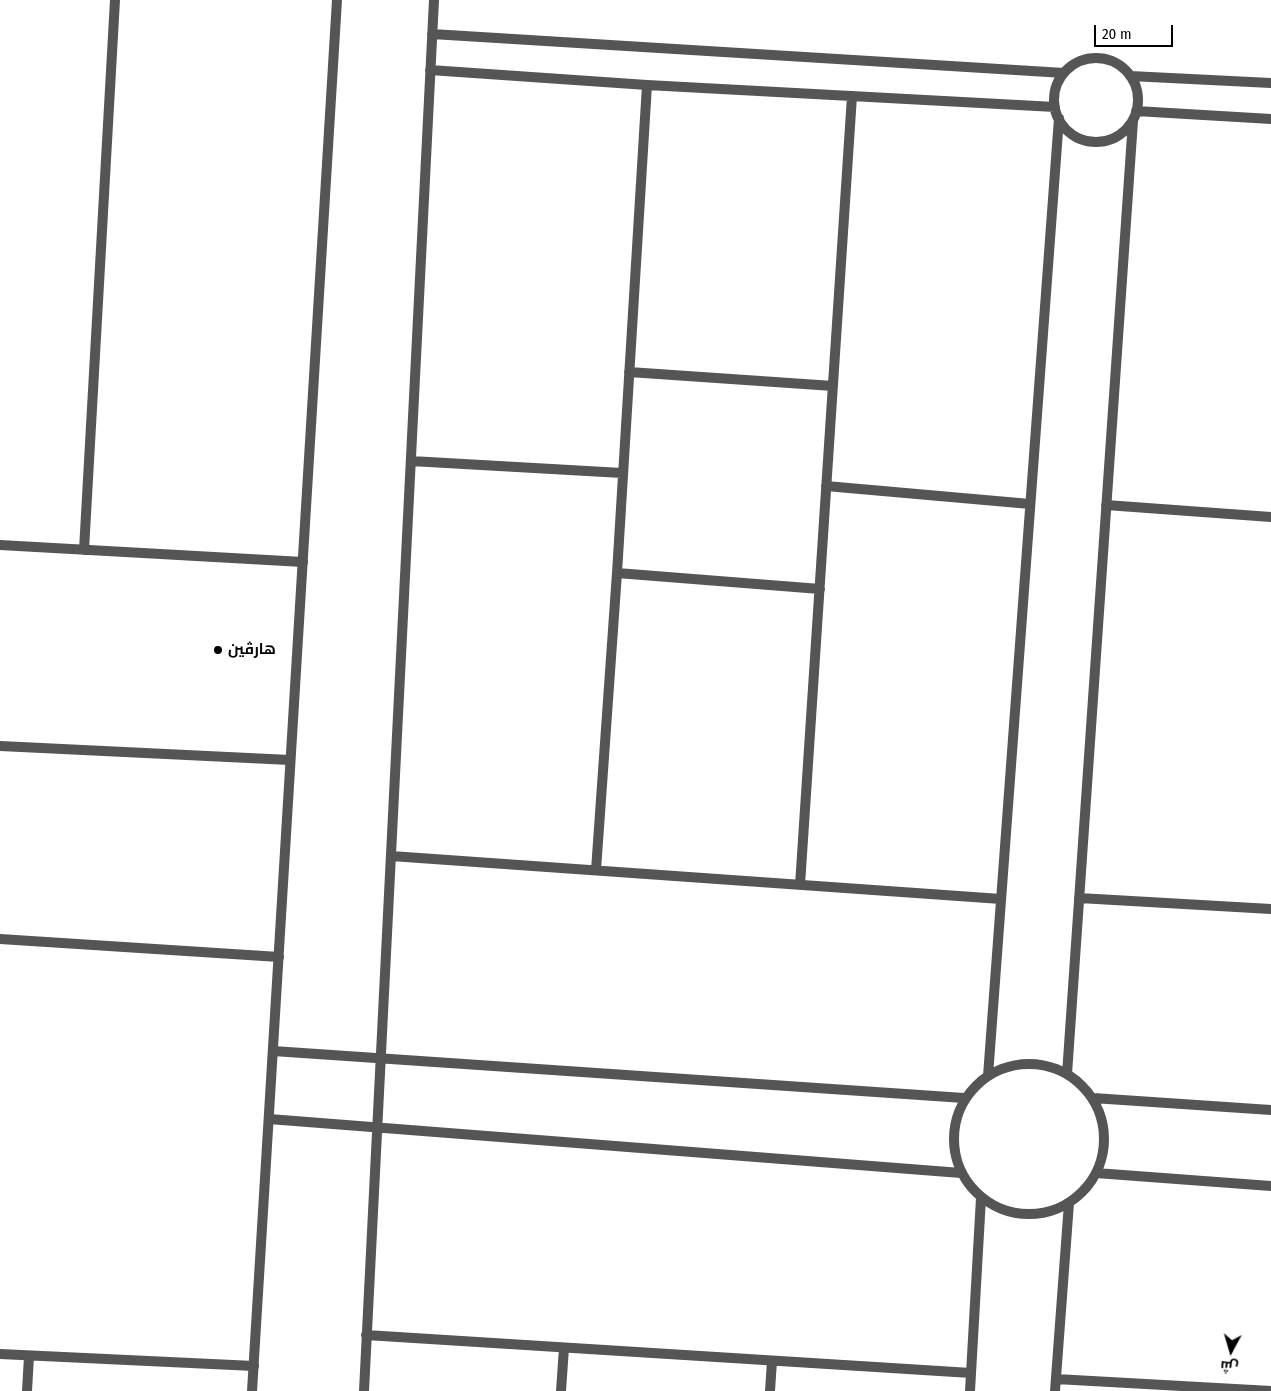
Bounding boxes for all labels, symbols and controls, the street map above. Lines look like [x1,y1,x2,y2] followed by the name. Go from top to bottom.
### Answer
[1096,15,1175,47] scale bar
[1102,25,1132,43] text: 20 m
[228,641,276,659] place label: هارڤين
[212,644,224,656] marker: هارڤين
[1206,1326,1256,1376] north arrow
[1220,1357,1239,1376] text: ش

